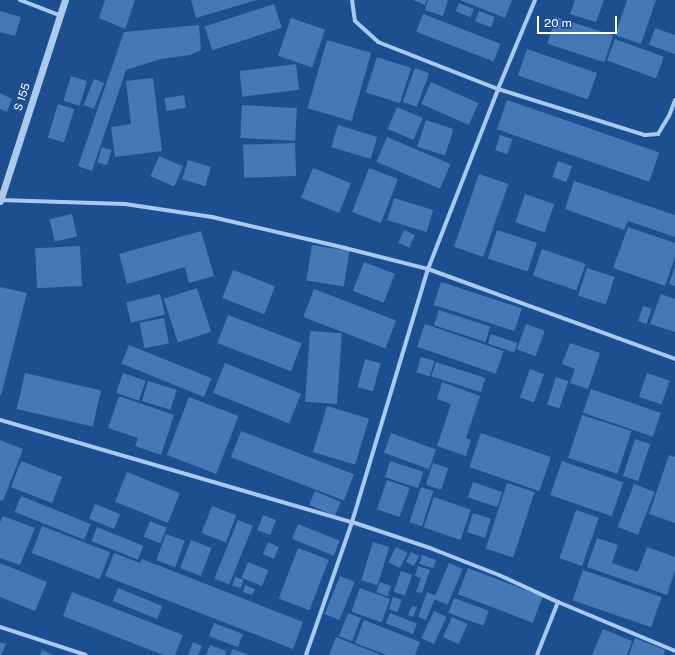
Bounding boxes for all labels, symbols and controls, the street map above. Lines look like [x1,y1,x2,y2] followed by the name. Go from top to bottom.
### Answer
[539,8,619,34] scale bar
[544,16,572,30] text: 20 m
[11,81,33,113] street label: S 155

